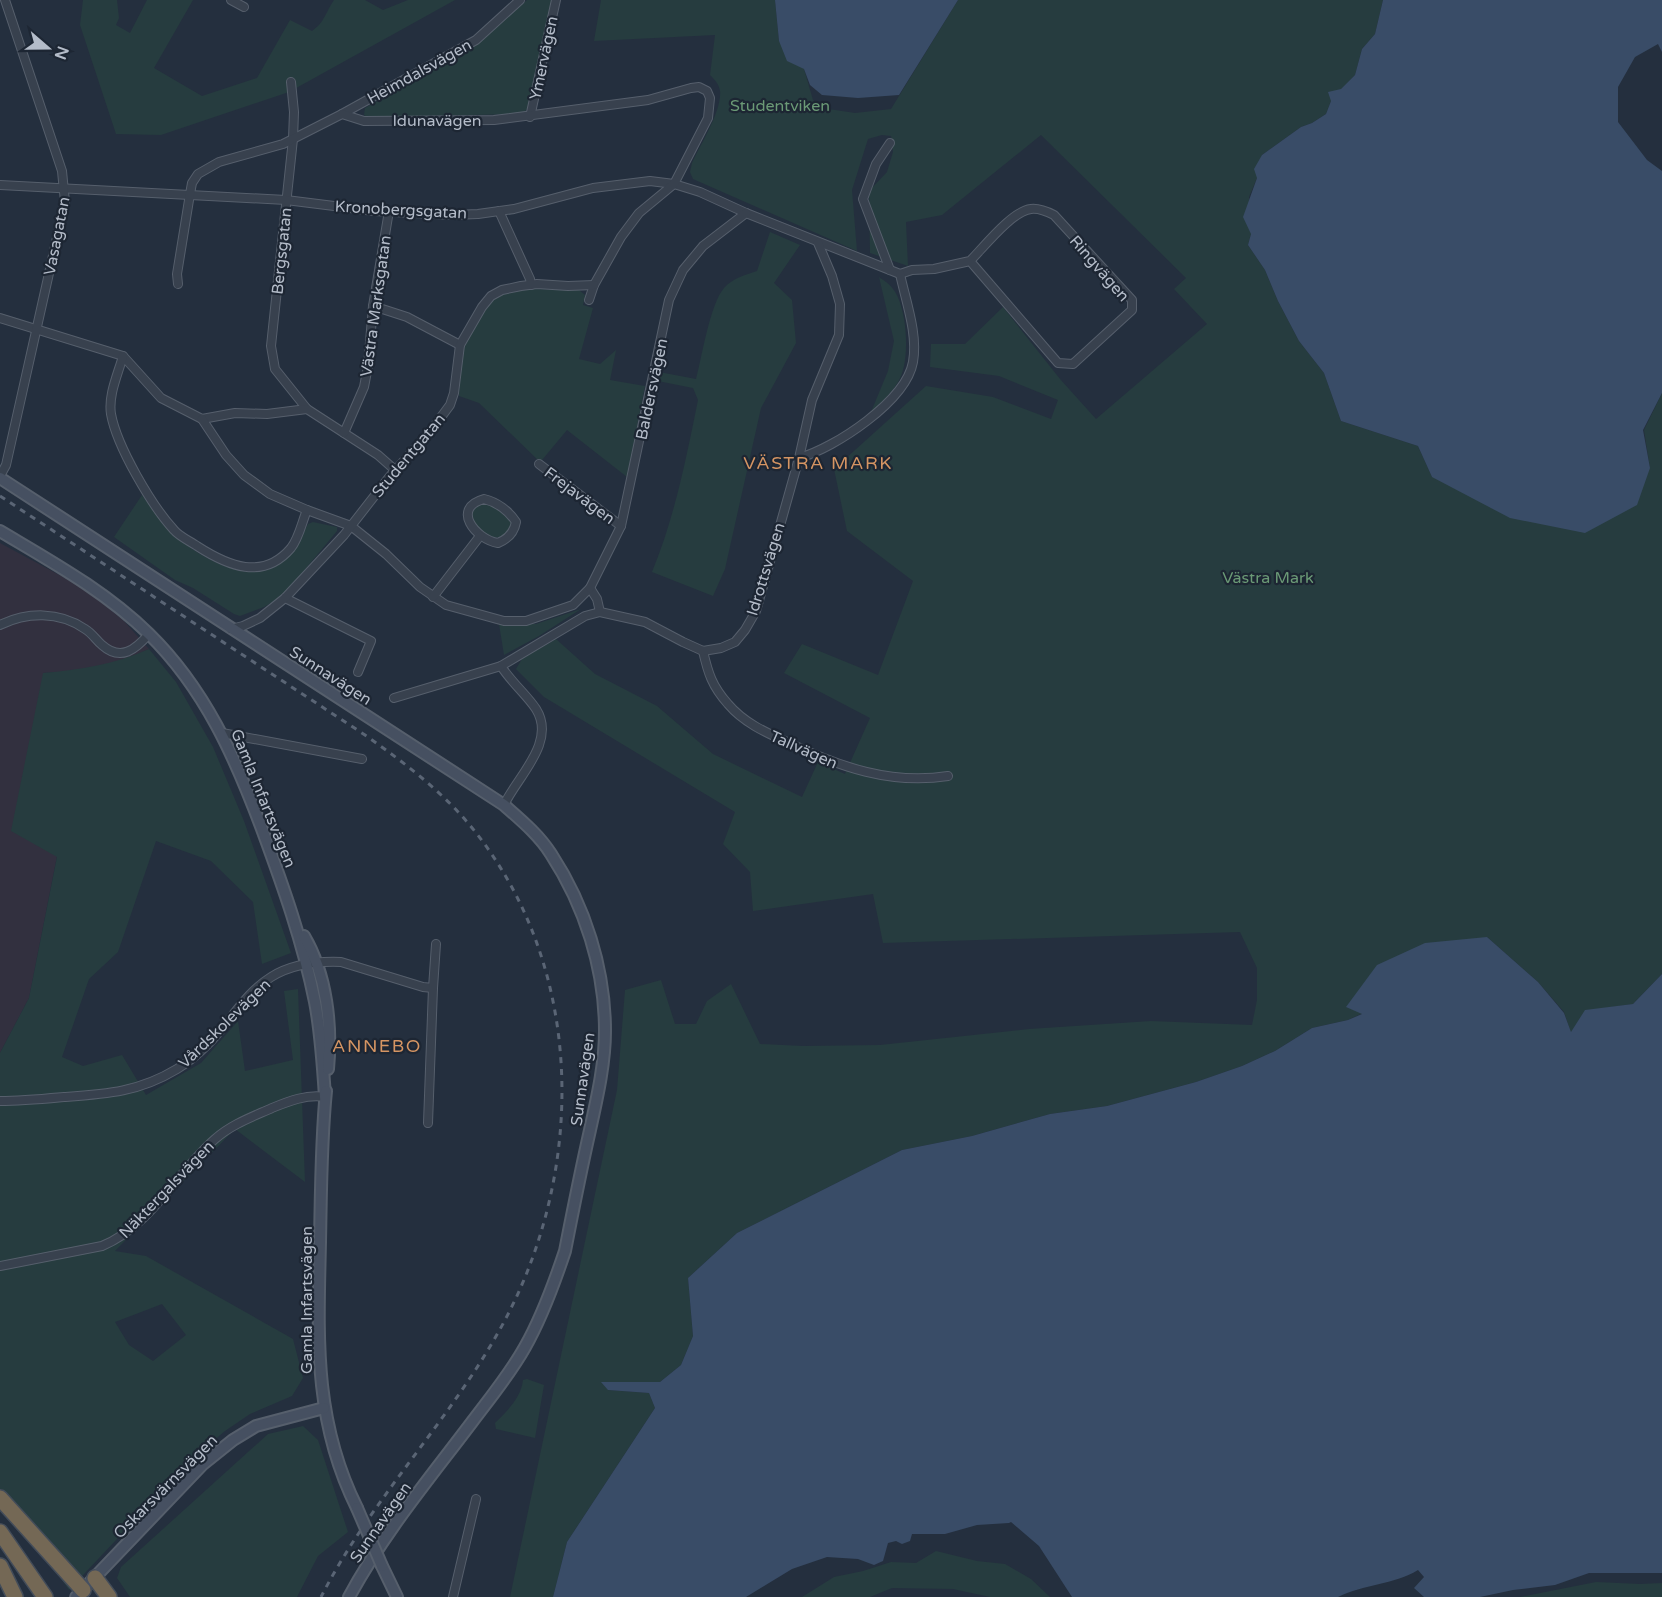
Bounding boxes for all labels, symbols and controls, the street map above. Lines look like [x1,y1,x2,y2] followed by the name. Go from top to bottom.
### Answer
[525,14,563,102] street label: Ymervägen
[18,18,78,78] north arrow
[364,35,475,109] street label: Heimdalsvägen
[50,43,73,62] text: N
[730,96,830,116] park label: Studentviken
[392,111,482,131] street label: Idunavägen
[40,195,74,277] street label: Vasagatan
[334,197,468,223] street label: Kronobergsgatan
[267,207,297,296] street label: Bergsgatan
[1065,231,1134,306] street label: Ringvägen
[356,234,396,378] street label: Västra Marksgatan
[631,337,672,442] street label: Baldersvägen
[368,409,450,502] street label: Studentgatan
[743,452,893,474] district label: VÄSTRA MARK
[540,463,619,529] street label: Frejavägen
[742,520,790,618] street label: Idrottsvägen
[1222,568,1314,588] park label: Västra Mark
[286,642,375,710] street label: Sunnavägen
[226,726,300,871] street label: Gamla Infartsvägen
[767,726,840,774] street label: Tallvägen
[174,975,275,1073] street label: Vårdskolevägen
[567,1031,599,1127] street label: Sunnavägen
[332,1035,422,1057] district label: ANNEBO
[115,1137,219,1243] street label: Näktergalsvägen
[297,1226,317,1374] street label: Gamla Infartsvägen
[109,1430,222,1543] street label: Oskarsvärnsvägen
[346,1478,416,1567] street label: Sunnavägen

